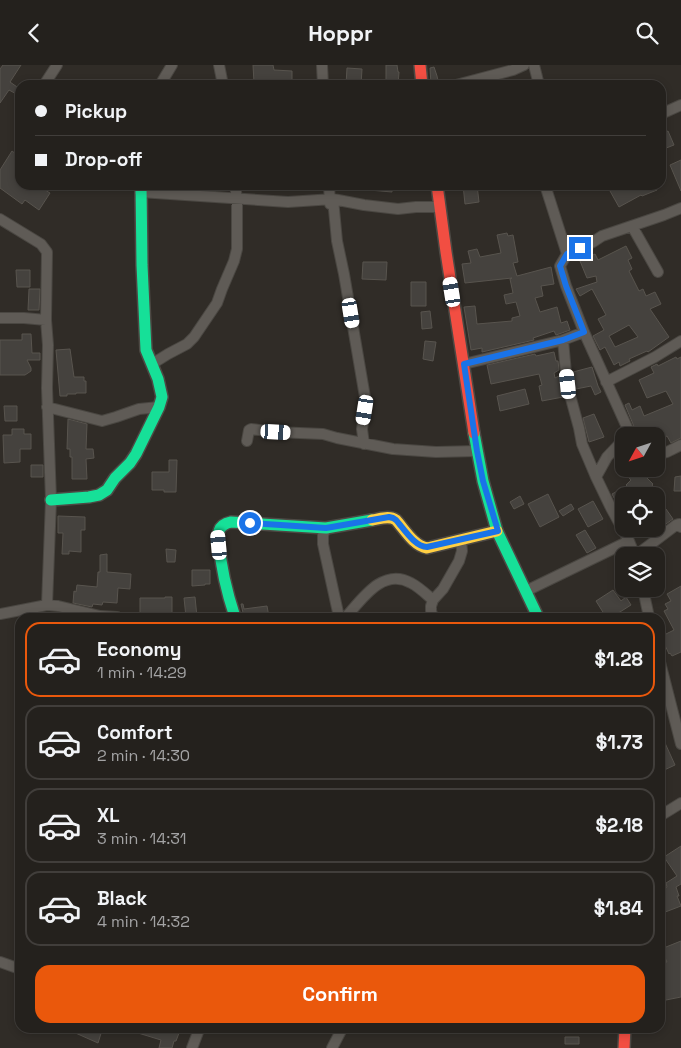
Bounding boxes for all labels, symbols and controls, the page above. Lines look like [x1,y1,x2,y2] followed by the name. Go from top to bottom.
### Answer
[20,19,48,47] icon: back
[308,19,373,47] text: Hoppr
[633,19,661,47] icon: search
[65,99,127,124] text: Pickup
[65,147,143,172] text: Drop-off
[569,237,591,259] route end
[442,276,461,308] car
[341,297,360,329] car
[558,368,577,400] car
[355,394,374,426] car
[260,424,291,440] car
[615,427,665,477] north arrow
[615,427,665,597] map controls
[615,487,665,537] button: locate
[239,512,261,534] route start
[210,529,227,561] car
[615,547,665,597] button: layers
[37,637,82,682] icon: car
[97,637,181,662] text: Economy
[595,647,643,672] text: $1.28
[97,662,187,683] text: 1 min · 14:29
[37,720,82,765] icon: car
[97,720,173,745] text: Comfort
[596,730,643,755] text: $1.73
[97,745,190,766] text: 2 min · 14:30
[37,803,82,848] icon: car
[97,803,120,828] text: XL
[596,813,643,838] text: $2.18
[97,828,186,849] text: 3 min · 14:31
[37,886,82,931] icon: car
[97,886,147,911] text: Black
[594,896,643,921] text: $1.84
[97,911,190,932] text: 4 min · 14:32
[35,965,645,1023] button: Confirm

